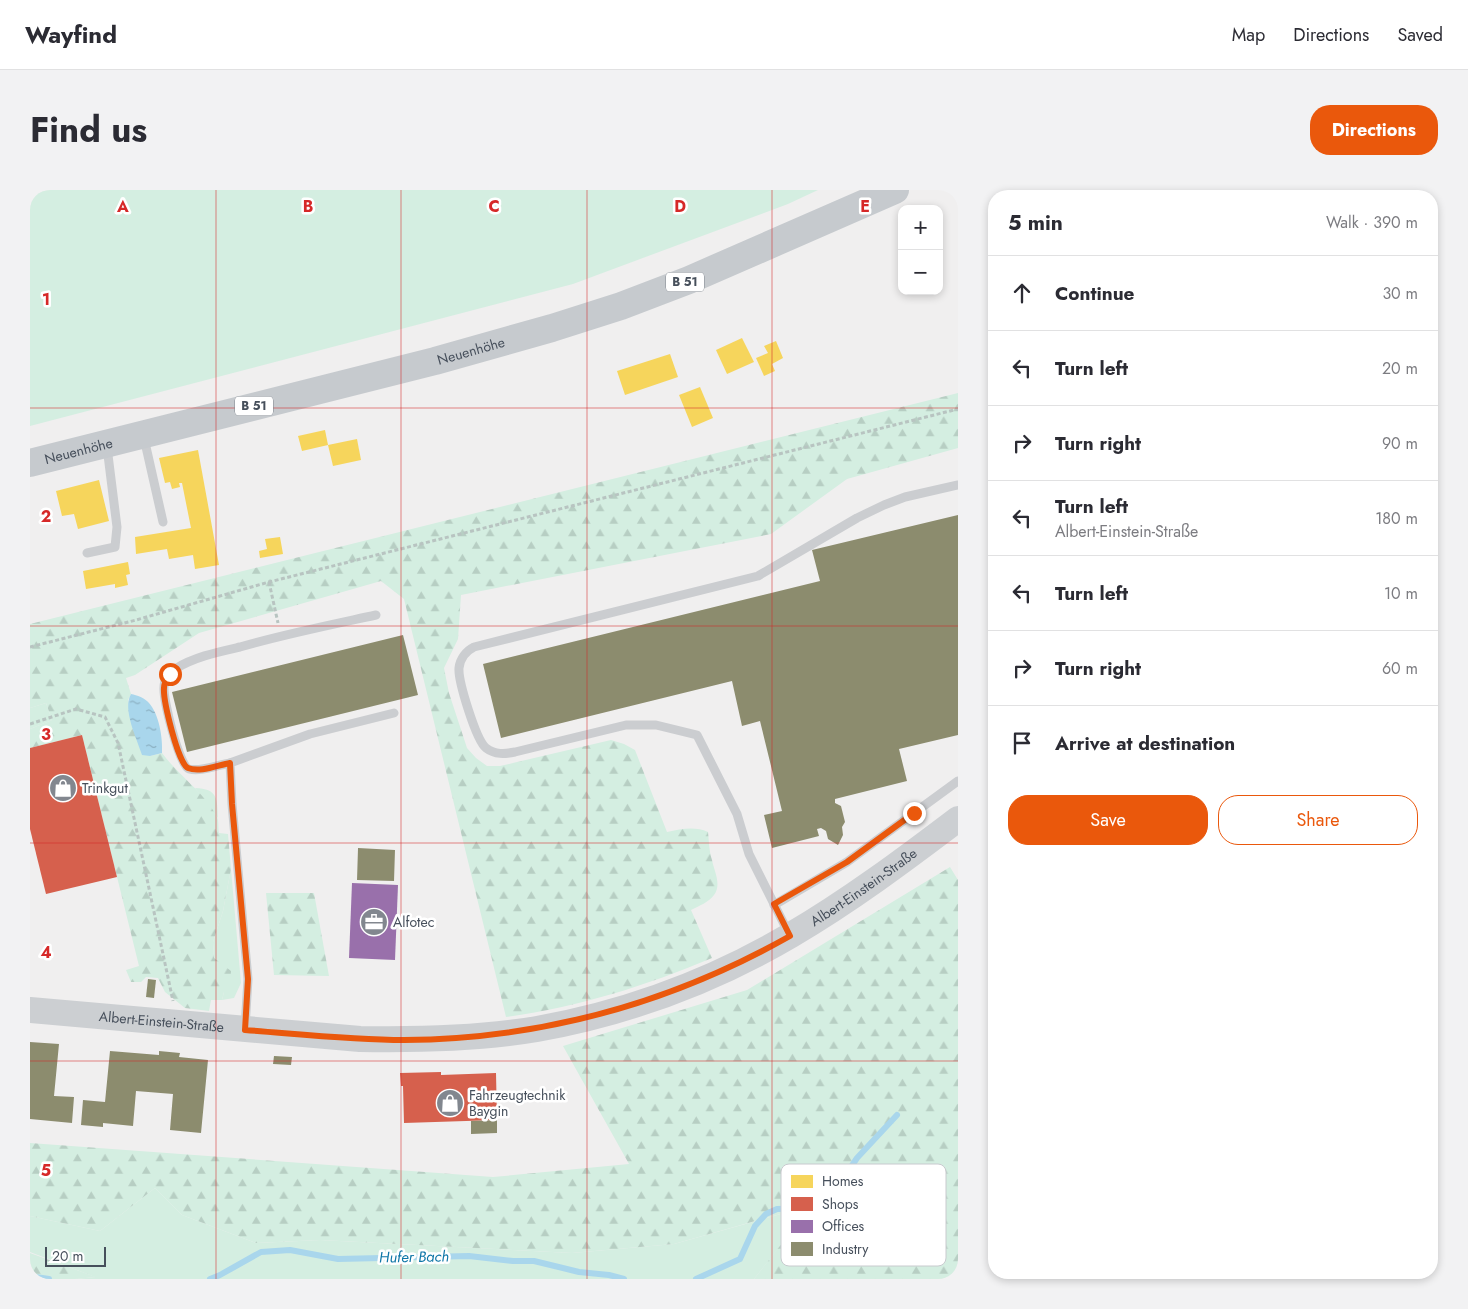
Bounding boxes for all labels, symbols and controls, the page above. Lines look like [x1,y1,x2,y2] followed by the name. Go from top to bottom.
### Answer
[25,17,117,52] text: Wayfind
[1232,22,1265,48] text: Map
[1293,22,1369,48] text: Directions
[1397,22,1443,48] text: Saved
[30,105,147,155] text: Find us
[1310,105,1438,155] button: Directions
[116,195,129,218] text: A
[303,195,313,218] text: B
[488,195,500,218] text: C
[674,195,686,218] text: D
[860,195,870,218] text: E
[898,205,943,295] map controls
[898,205,943,250] button: +
[1008,208,1063,238] text: 5 min
[1326,211,1418,234] text: Walk · 390 m
[898,250,943,295] button: −
[666,272,704,291] road number: B 51
[1008,279,1036,307] icon: ahead
[1055,280,1134,307] text: Continue
[1382,282,1418,305] text: 30 m
[42,288,50,311] text: 1
[435,332,507,370] street label: Neuenhöhe
[1008,354,1036,382] icon: left
[1055,355,1128,382] text: Turn left
[1382,357,1418,380] text: 20 m
[235,397,273,416] road number: B 51
[1008,429,1036,457] icon: right
[1055,430,1141,457] text: Turn right
[1382,432,1418,455] text: 90 m
[42,433,115,469] street label: Neuenhöhe
[1055,493,1128,520] text: Turn left
[1008,504,1036,532] icon: left
[41,505,51,528] text: 2
[1375,507,1418,530] text: 180 m
[1055,520,1198,543] text: Albert-Einstein-Straße
[1008,579,1036,607] icon: left
[1055,580,1128,607] text: Turn left
[1384,582,1418,605] text: 10 m
[1008,654,1036,682] icon: right
[1055,655,1141,682] text: Turn right
[1382,657,1418,680] text: 60 m
[159,663,182,686] route start
[41,723,51,746] text: 3
[1008,729,1036,757] icon: arrive
[1055,730,1235,757] text: Arrive at destination
[48,773,78,803] shop icon: Trinkgut
[82,778,128,798] place label: Trinkgut
[1008,795,1208,845] button: Save
[1218,795,1418,845] button: Share
[903,802,926,825] route end
[806,843,921,931] street label: Albert-Einstein-Straße
[359,907,389,937] office icon: Alfotec
[393,912,434,932] place label: Alfotec
[40,941,52,964] text: 4
[98,1006,225,1037] street label: Albert-Einstein-Straße
[469,1085,566,1121] place label: Fahrzeugtechnik Baygin
[435,1088,465,1118] shop icon: Fahrzeugtechnik Baygin
[41,1159,51,1182] text: 5
[781,1164,946,1266] legend
[822,1171,864,1191] text: Homes
[822,1194,859,1214] text: Shops
[822,1216,865,1236] text: Offices
[822,1239,869,1259] text: Industry
[45,1244,106,1267] scale bar
[379,1245,449,1269] water label: Hufer Bach
[52,1246,84,1266] text: 20 m

